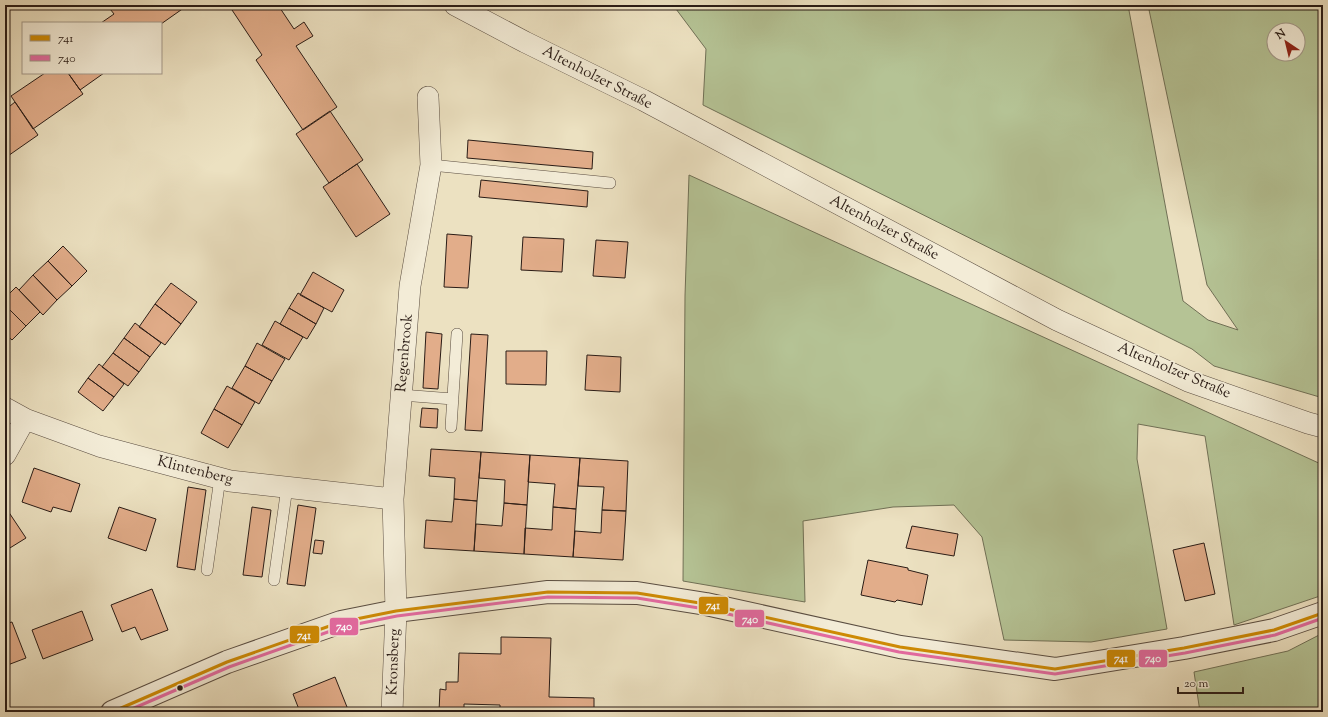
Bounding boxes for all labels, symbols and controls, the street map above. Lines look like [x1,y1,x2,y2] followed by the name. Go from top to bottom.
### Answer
[22,22,162,74] legend
[1266,22,1306,62] north arrow
[1272,25,1289,44] text: N
[58,30,73,48] text: 741
[538,41,656,115] street label: Altenholzer Straße
[58,50,75,68] text: 740
[826,190,942,266] street label: Altenholzer Straße
[391,313,419,393] street label: Regenbrook
[1114,338,1234,404] street label: Altenholzer Straße
[155,451,235,491] street label: Klintenberg
[698,596,729,615] line badge: 741
[706,598,720,614] text: 741
[734,609,765,628] line badge: 740
[742,612,758,628] text: 740
[329,617,359,636] line badge: 740
[336,619,352,635] text: 740
[289,625,320,644] line badge: 741
[297,628,311,644] text: 741
[382,628,406,696] street label: Kronsberg
[1106,649,1136,668] line badge: 741
[1138,649,1168,668] line badge: 740
[1114,651,1128,667] text: 741
[1145,651,1161,667] text: 740
[1178,669,1243,695] scale bar
[1184,675,1209,693] text: 20 m
[175,683,185,693] unlabelled marker

